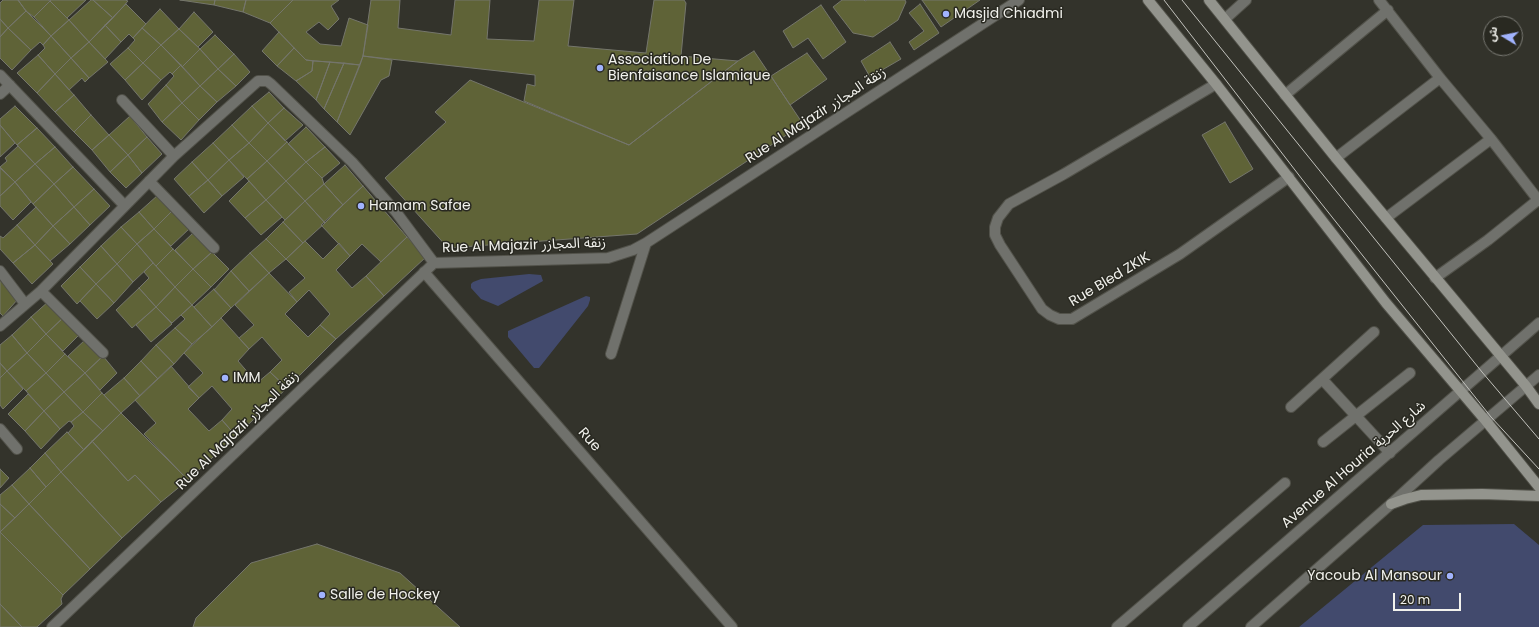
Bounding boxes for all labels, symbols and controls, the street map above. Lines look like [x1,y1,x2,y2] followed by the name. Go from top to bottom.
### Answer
[954,6,1063,22] place label: Masjid Chiadmi
[941,9,951,19] marker: Masjid Chiadmi
[1483,16,1523,56] north arrow
[1483,25,1501,43] text: ش
[608,52,770,84] place label: Association De Bienfaisance Islamique
[595,63,605,73] marker: Association De Bienfaisance Islamique
[743,64,889,168] street label: Rue Al Majazir زنقة المجازر
[369,198,471,214] place label: Hamam Safae
[356,201,366,211] marker: Hamam Safae
[442,235,606,257] street label: Rue Al Majazir زنقة المجازر
[1066,249,1154,311] street label: Rue Bled ZKIK
[173,368,303,494] street label: Rue Al Majazir زنقة المجازر
[233,370,261,386] place label: IMM
[220,373,230,383] marker: IMM
[1279,398,1429,532] street label: Avenue Al Houria شارع الحرية
[574,425,604,455] street label: Rue
[1307,568,1442,584] place label: Yacoub Al Mansour
[1445,571,1455,581] marker: Yacoub Al Mansour
[1395,585,1463,611] scale bar
[330,587,440,603] place label: Salle de Hockey
[317,590,327,600] marker: Salle de Hockey
[1400,591,1430,608] text: 20 m

